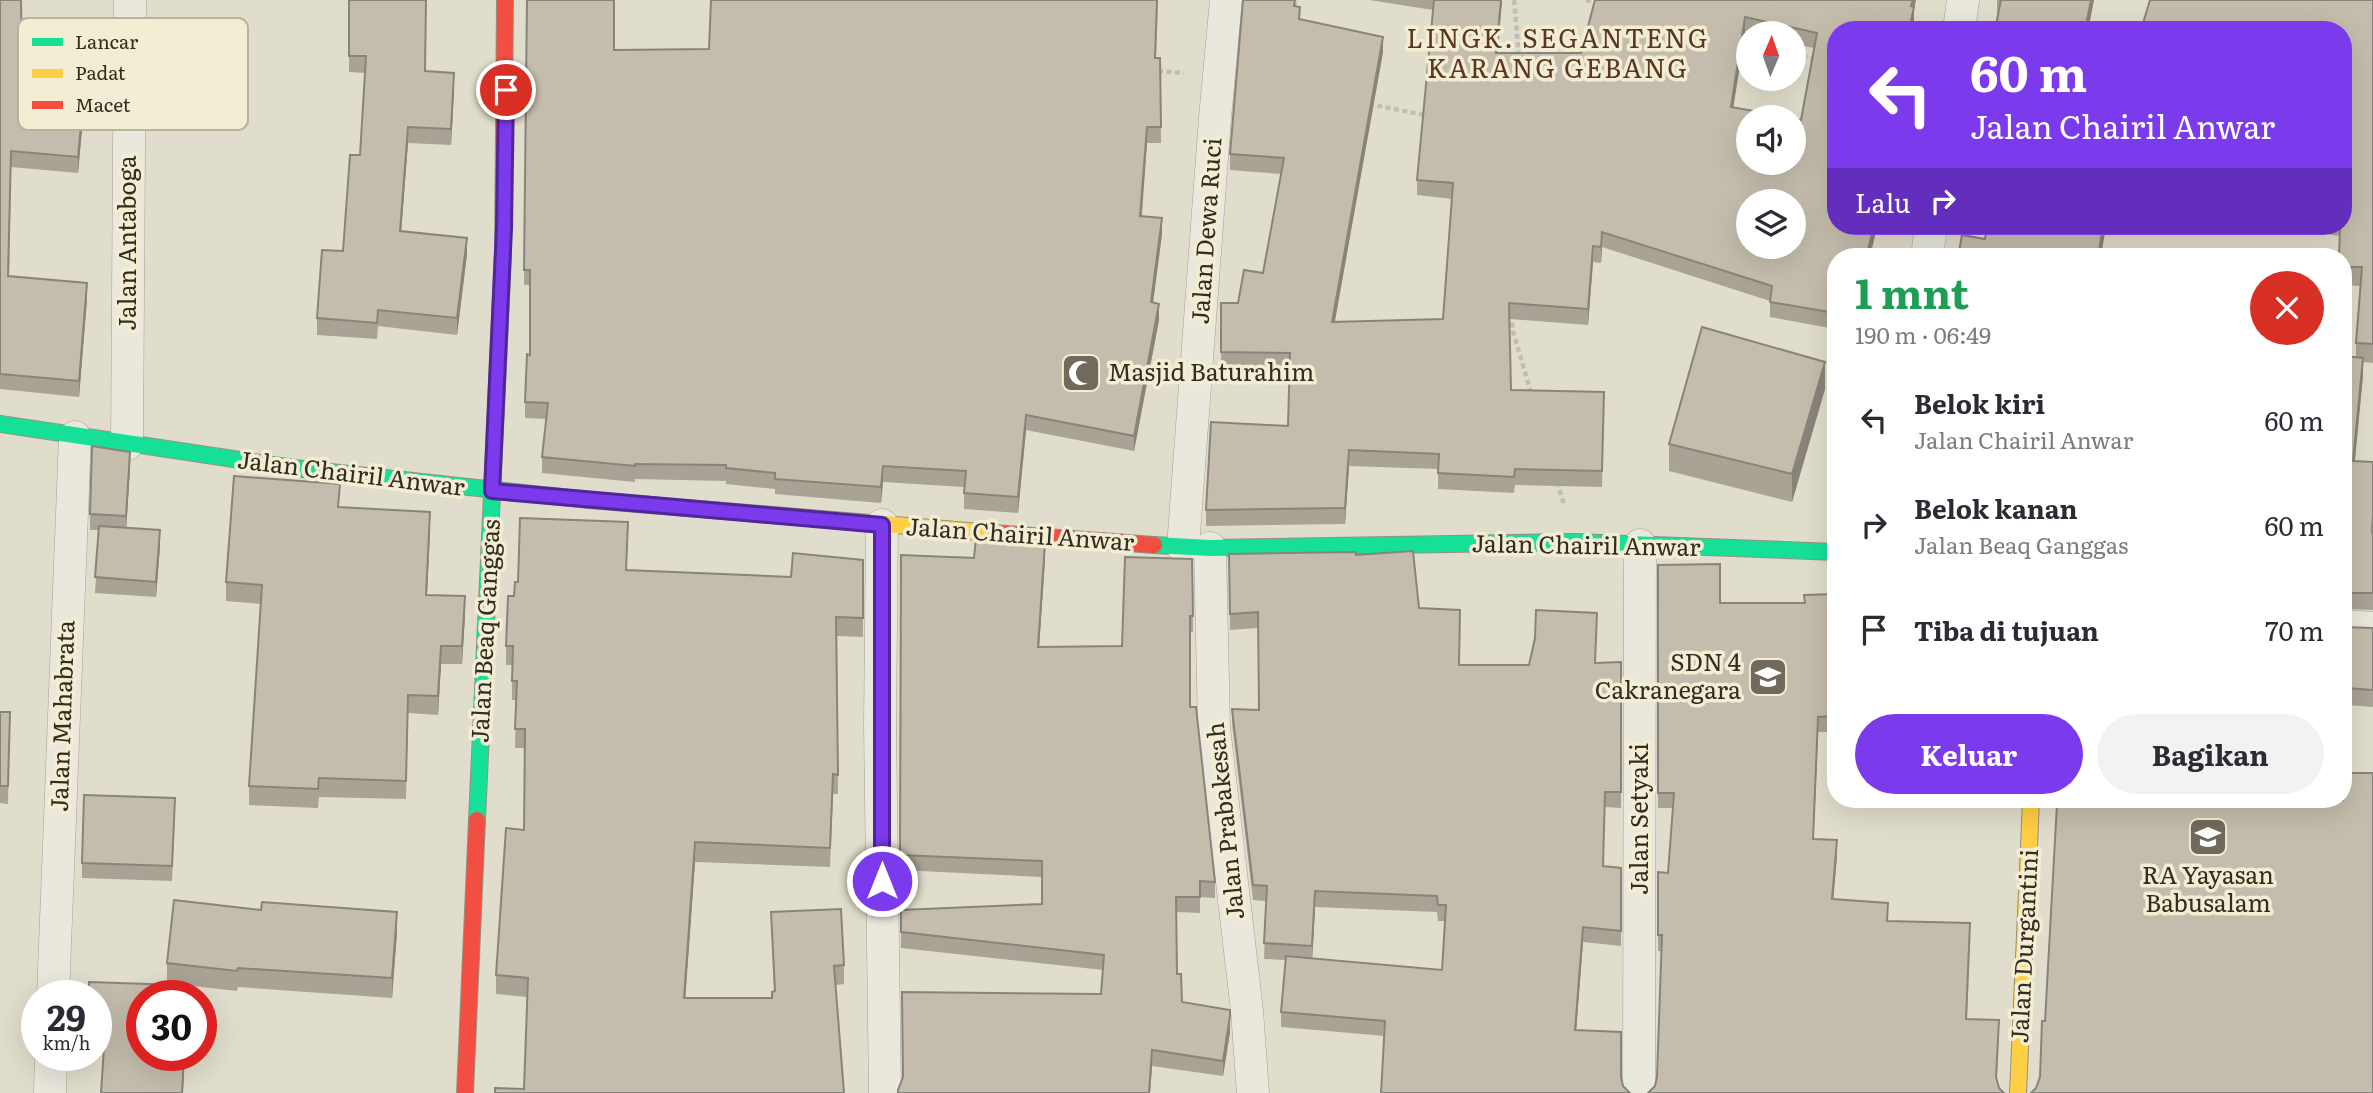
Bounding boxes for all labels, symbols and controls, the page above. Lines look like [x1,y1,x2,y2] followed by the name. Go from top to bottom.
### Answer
[1407,17,1709,86] district label: LINGK. SEGANTENG KARANG GEBANG
[18,18,248,130] legend
[1736,21,1806,91] north arrow
[1736,21,1806,259] map controls
[75,27,138,55] text: Lancar
[1970,34,2087,107] text: 60 m
[1855,49,1946,140] icon: left
[75,58,126,86] text: Padat
[476,60,536,120] pin
[487,71,525,109] icon: arrive
[75,90,131,118] text: Macet
[1970,101,2275,149] text: Jalan Chairil Anwar
[1736,105,1806,175] button: sound
[1181,136,1228,325] street label: Jalan Dewa Ruci
[108,155,143,331] street label: Jalan Antaboga
[1855,182,1910,221] text: Lalu
[1924,182,1962,220] icon: right
[1736,189,1806,259] button: layers
[1855,260,1969,322] text: 1 mnt
[2250,271,2324,345] button: close
[1855,317,1991,351] text: 190 m · 06:49
[1060,352,1102,394] mosque icon: Masjid Baturahim
[1108,353,1314,388] place label: Masjid Baturahim
[1914,383,2045,422] text: Belok kiri
[2265,400,2324,439] text: 60 m
[1855,401,1893,439] icon: left
[1914,422,2133,456] text: Jalan Chairil Anwar
[236,440,468,503] street label: Jalan Chairil Anwar
[1914,488,2078,527] text: Belok kanan
[2265,505,2324,544] text: 60 m
[1855,506,1893,544] icon: right
[905,507,1136,558] street label: Jalan Chairil Anwar
[460,518,507,744] street label: Jalan Beaq Ganggas
[1471,524,1701,563] street label: Jalan Chairil Anwar
[1914,527,2128,561] text: Jalan Beaq Ganggas
[1914,610,2099,649] text: Tiba di tujuan
[2265,610,2324,649] text: 70 m
[1855,611,1893,649] icon: arrive
[40,619,81,812] street label: Jalan Mahabrata
[1595,643,1741,706] place label: SDN 4 Cakranegara
[1747,656,1789,698] school or university icon: SDN 4 Cakranegara
[1855,714,2083,794] button: Keluar
[2097,714,2324,794] button: Bagikan
[1196,721,1251,922] street label: Jalan Prabakesah
[1620,743,1655,895] street label: Jalan Setyaki
[2187,816,2229,858] school or university icon: RA Yayasan Babusalam
[845,844,919,918] position arrow
[2000,848,2045,1044] street label: Jalan Durgantini
[2142,856,2274,919] place label: RA Yayasan Babusalam
[126,980,217,1071] speed limit sign: 30
[47,990,86,1042] text: 29
[43,1029,90,1056] text: km/h

